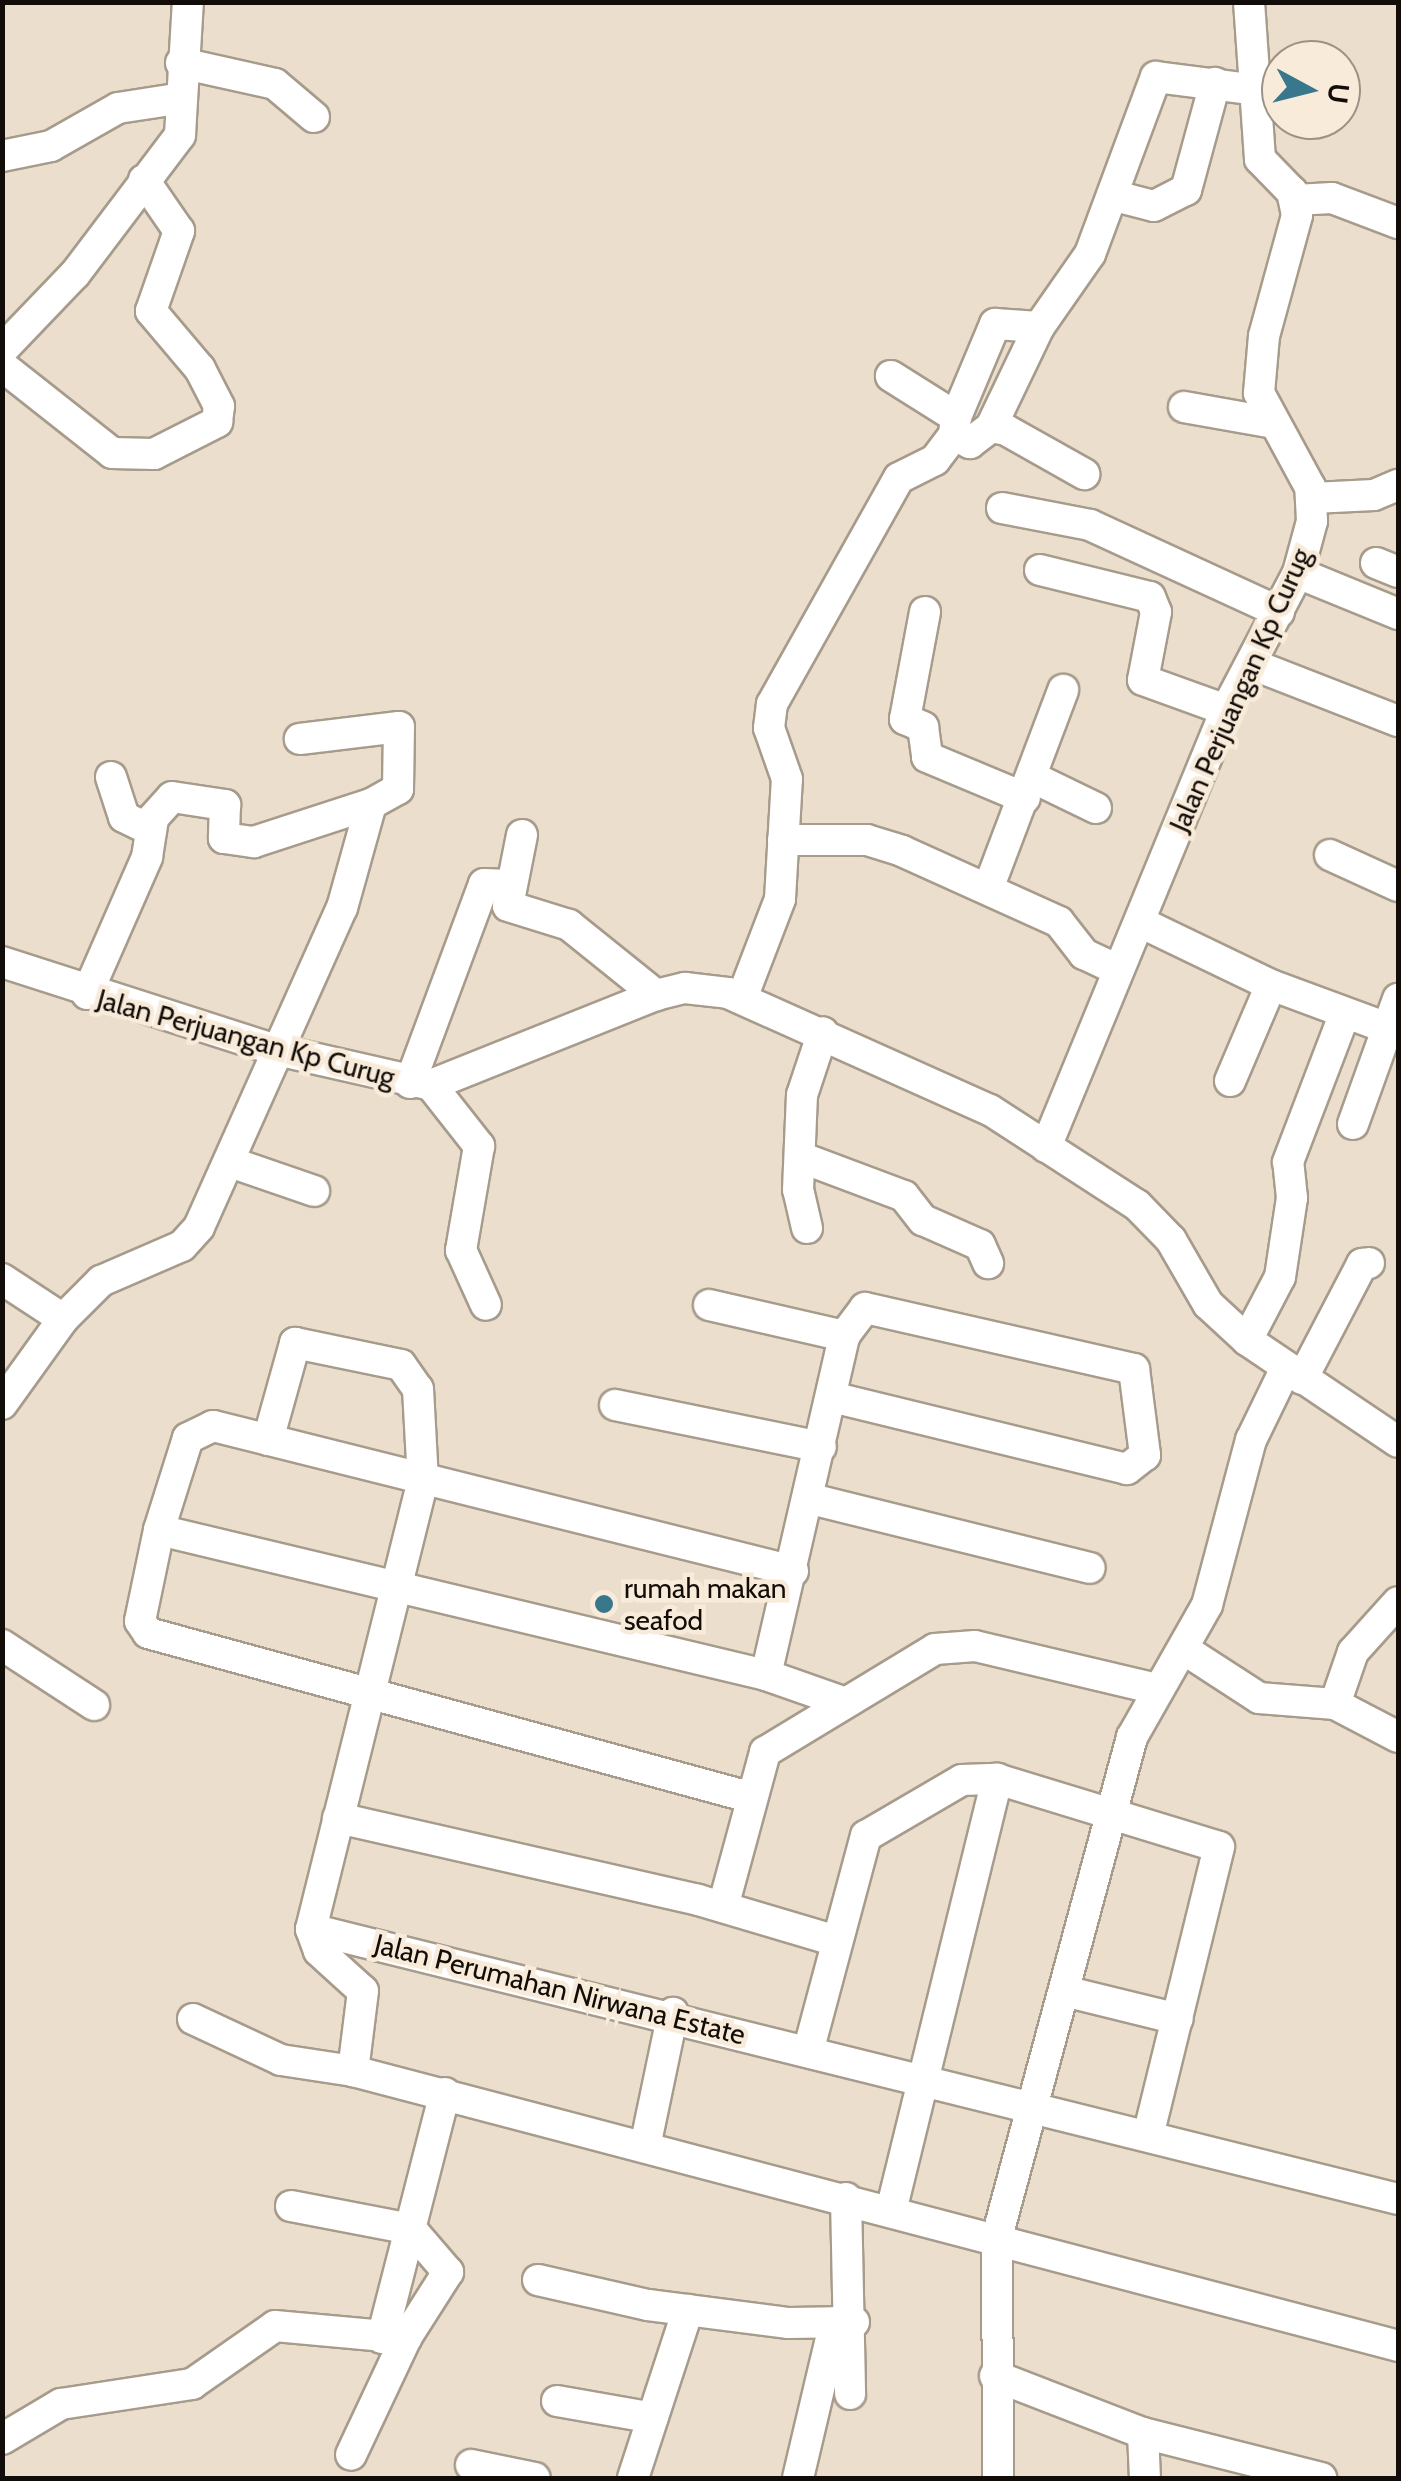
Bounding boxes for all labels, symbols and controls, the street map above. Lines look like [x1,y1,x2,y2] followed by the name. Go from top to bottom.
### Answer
[1261,40,1361,140] north arrow
[1321,81,1357,105] text: U
[1162,543,1318,837] street label: Jalan Perjuangan Kp Curug
[93,982,399,1094] street label: Jalan Perjuangan Kp Curug
[624,1571,786,1637] place label: rumah makan seafod
[593,1593,615,1615] marker: rumah makan seafod
[371,1927,749,2051] street label: Jalan Perumahan Nirwana Estate

